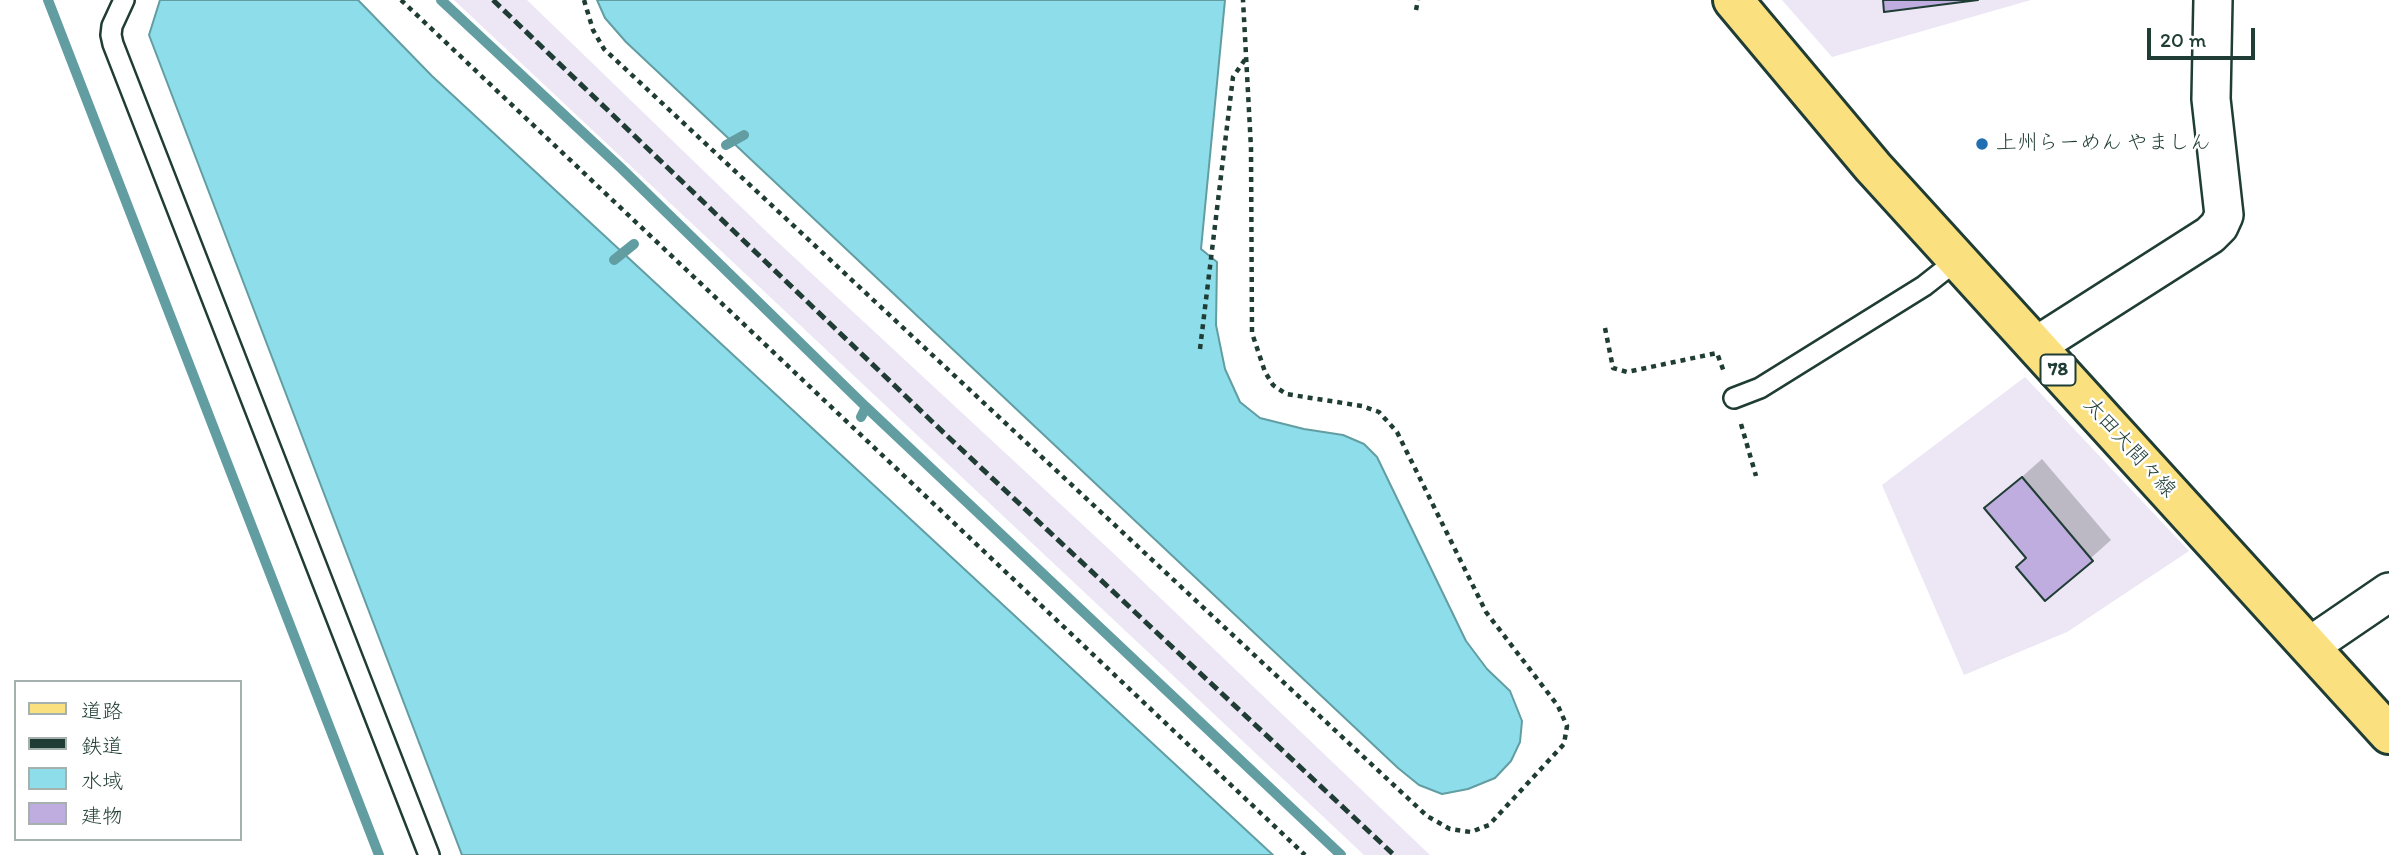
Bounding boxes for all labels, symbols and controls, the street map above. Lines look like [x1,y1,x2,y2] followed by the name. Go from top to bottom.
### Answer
[2151,14,2260,58] scale bar
[2160,27,2206,52] text: 20 m
[1996,131,2211,157] place label: 上州らーめん やましん
[1974,136,1990,152] marker: 上州らーめん やましん
[2040,354,2076,386] road number: 78
[2077,393,2181,503] street label: 太田大間々線
[14,680,242,841] legend
[81,698,123,723] text: 道路
[81,733,123,758] text: 鉄道
[81,768,123,793] text: 水域
[81,803,123,828] text: 建物

